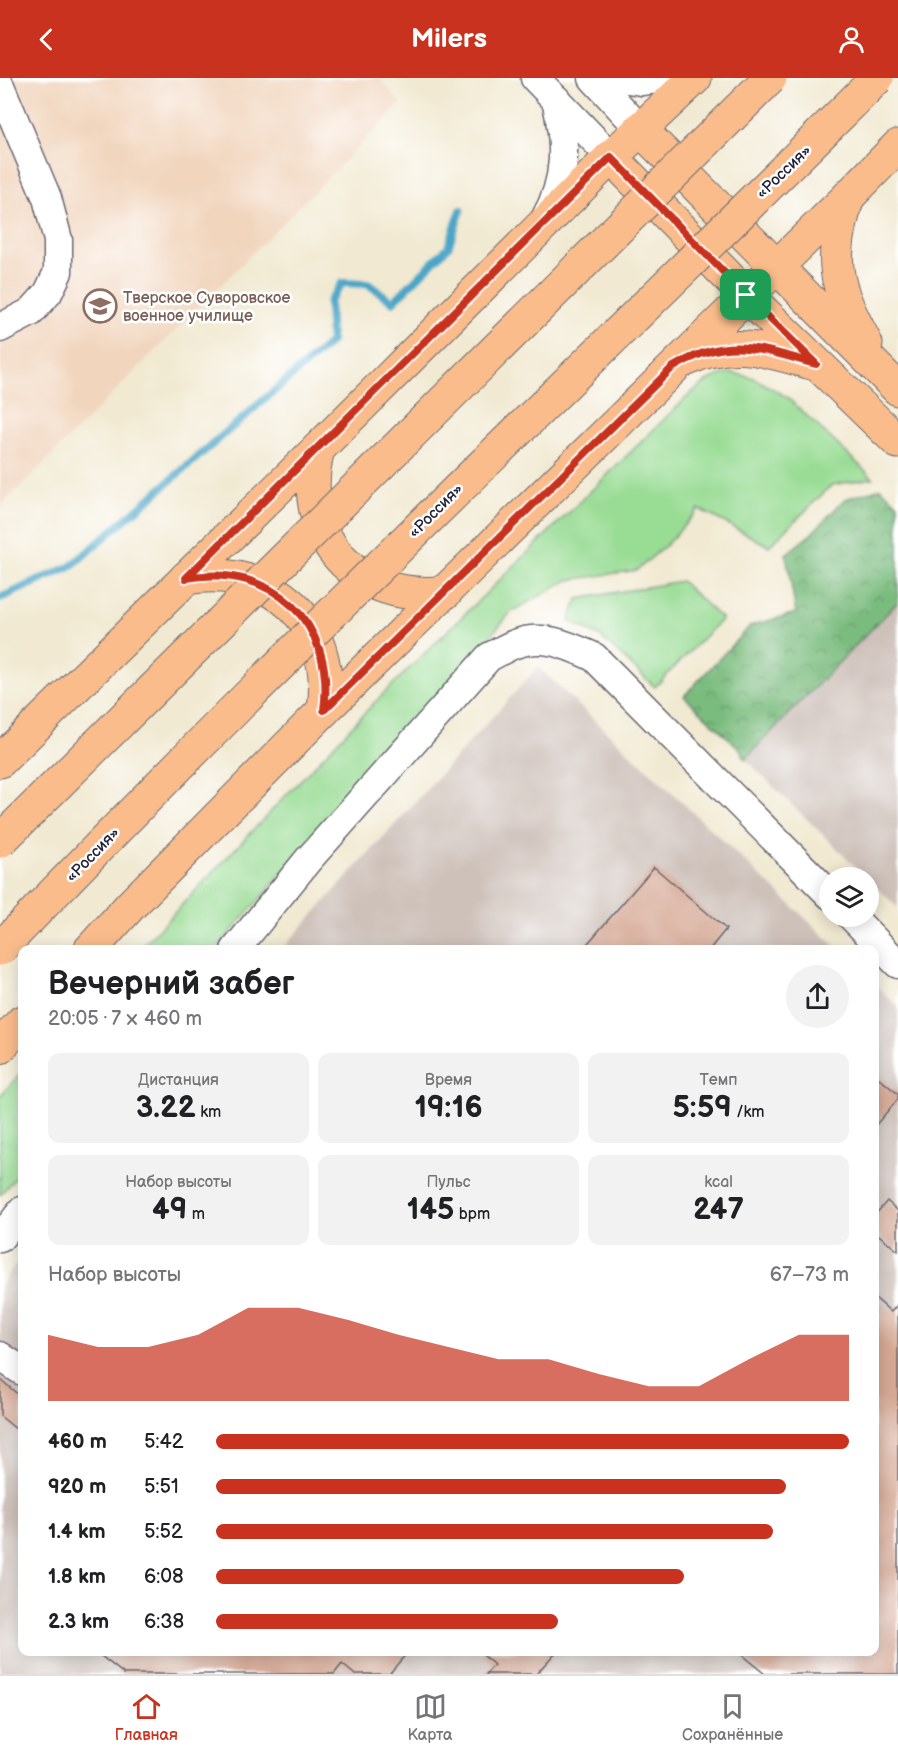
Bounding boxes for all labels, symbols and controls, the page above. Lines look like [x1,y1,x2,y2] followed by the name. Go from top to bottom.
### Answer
[30,23,63,56] icon: back
[411,23,487,55] text: Milers
[835,23,868,56] icon: person
[752,141,816,203] street label: «Россия»
[720,269,771,320] pin
[729,278,762,311] icon: arrive
[82,288,118,324] school or university icon: Тверское Суворовское военное училище
[123,289,290,326] place label: Тверское Суворовское военное училище
[405,480,467,542] street label: «Россия»
[62,823,124,887] street label: «Россия»
[819,867,879,927] map controls
[819,867,879,927] button: layers
[48,964,295,1004] text: Вечерний забег
[786,965,849,1028] button: share
[48,1007,202,1031] text: 20:05 · 7 × 460 m
[138,1071,219,1090] text: Дистанция
[425,1071,472,1090] text: Время
[699,1071,738,1090] text: Темп
[136,1090,196,1126] text: 3.22
[414,1090,483,1126] text: 19:16
[672,1090,732,1126] text: 5:59
[196,1103,221,1122] text: km
[732,1103,765,1122] text: /km
[125,1173,232,1192] text: Набор высоты
[426,1173,471,1192] text: Пульс
[704,1173,733,1192] text: kcal
[152,1192,187,1228] text: 49
[407,1192,454,1228] text: 145
[693,1192,744,1228] text: 247
[187,1205,205,1224] text: m
[454,1205,490,1224] text: bpm
[48,1263,181,1287] text: Набор высоты
[770,1263,849,1287] text: 67–73 m
[48,1430,107,1454] text: 460 m
[144,1430,184,1454] text: 5:42
[48,1475,106,1499] text: 920 m
[144,1475,179,1499] text: 5:51
[48,1520,106,1544] text: 1.4 km
[144,1520,183,1544] text: 5:52
[48,1565,106,1589] text: 1.8 km
[144,1565,184,1589] text: 6:08
[48,1610,109,1634] text: 2.3 km
[144,1610,184,1634] text: 6:38
[115,1690,178,1745] tab: Главная
[407,1690,453,1745] tab: Карта
[682,1690,783,1745] tab: Сохранённые

